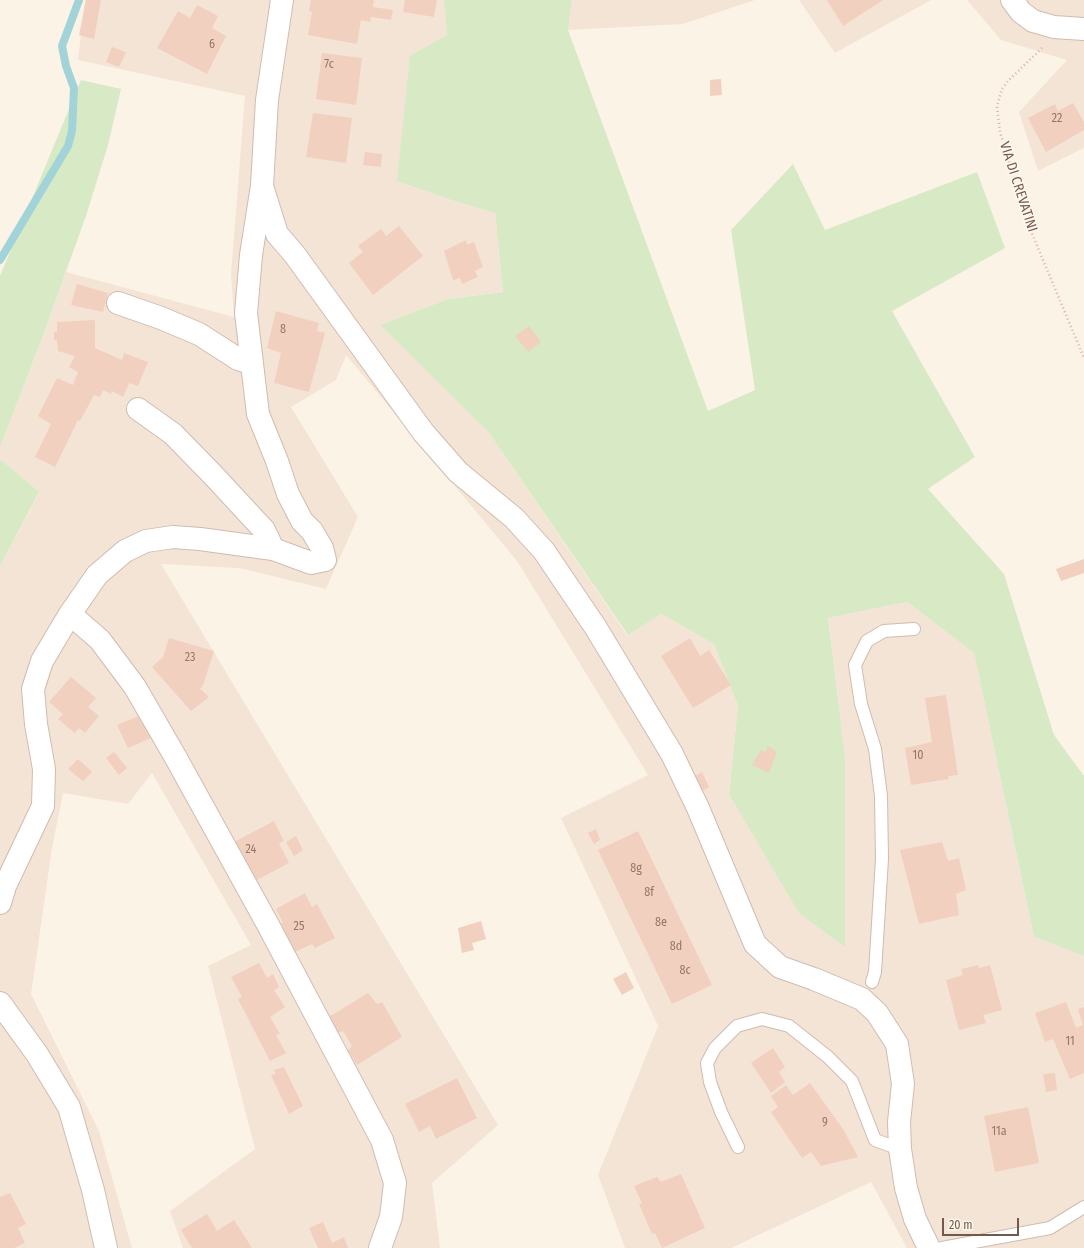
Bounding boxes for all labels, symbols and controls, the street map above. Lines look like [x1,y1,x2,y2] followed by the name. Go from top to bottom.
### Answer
[209,38,215,52] house number: 6
[324,58,334,72] house number: 7c
[1052,112,1062,126] house number: 22
[996,140,1040,234] street label: VIA DI CREVATINI
[280,323,286,337] house number: 8
[185,651,195,665] house number: 23
[913,749,923,763] house number: 10
[246,843,256,857] house number: 24
[630,862,642,876] house number: 8g
[644,886,654,900] house number: 8f
[655,916,667,930] house number: 8e
[294,920,304,934] house number: 25
[670,940,682,954] house number: 8d
[679,964,691,978] house number: 8c
[1065,1035,1075,1049] house number: 11
[822,1116,828,1130] house number: 9
[991,1125,1007,1139] house number: 11a
[944,1210,1021,1236] scale bar
[949,1218,973,1232] text: 20 m

